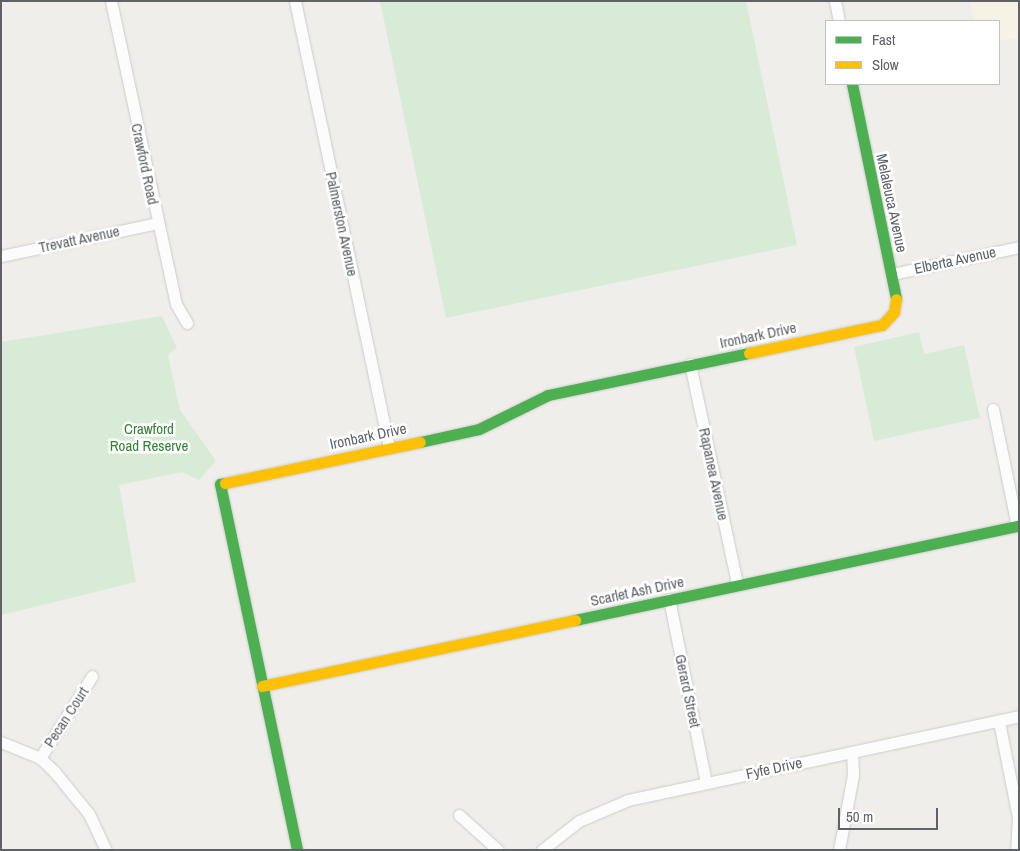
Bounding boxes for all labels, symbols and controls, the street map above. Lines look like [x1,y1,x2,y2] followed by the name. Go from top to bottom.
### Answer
[825,20,1000,85] legend
[872,29,895,50] text: Fast
[872,54,899,75] text: Slow
[128,122,162,206] street label: Crawford Road
[873,152,911,254] street label: Melaleuca Avenue
[322,170,362,278] street label: Palmerston Avenue
[37,222,121,256] street label: Trevatt Avenue
[912,242,998,278] street label: Elberta Avenue
[718,318,798,352] street label: Ironbark Drive
[110,419,188,454] park label: Crawford Road Reserve
[328,419,408,453] street label: Ironbark Drive
[695,426,733,522] street label: Rapanea Avenue
[588,572,686,610] street label: Scarlet Ash Drive
[671,653,705,729] street label: Gerard Street
[40,683,92,751] street label: Pecan Court
[744,753,804,783] street label: Fyfe Drive
[840,798,940,830] scale bar
[846,806,873,827] text: 50 m

